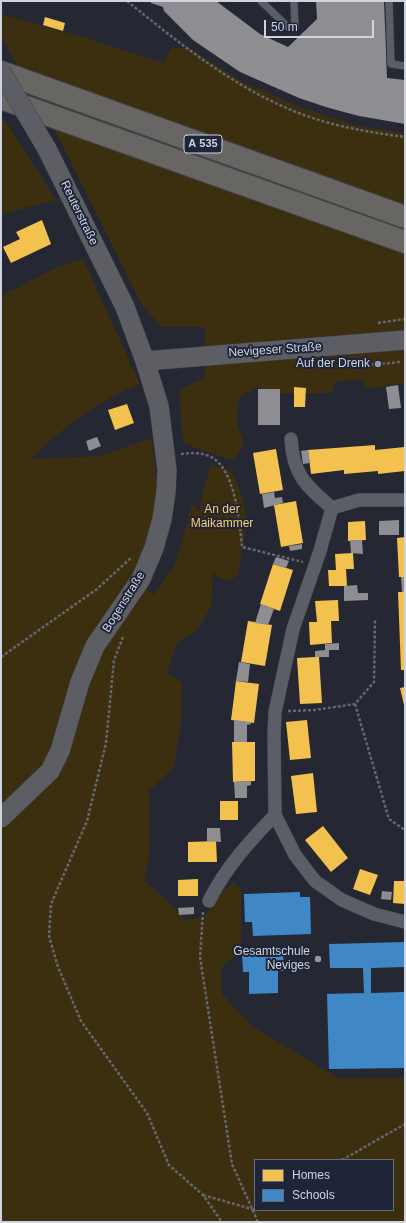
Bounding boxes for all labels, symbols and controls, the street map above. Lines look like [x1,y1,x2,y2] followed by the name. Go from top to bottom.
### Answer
[266,12,376,38] scale bar
[271,20,298,34] text: 50 m
[184,135,222,153] road number: A 535
[57,178,101,248] street label: Reuterstraße
[228,340,322,360] street label: Nevigeser Straße
[296,357,370,371] place label: Auf der Drenk
[373,359,383,369] marker: Auf der Drenk
[191,503,253,531] park label: An der Maikammer
[100,569,148,635] street label: Bogenstraße
[233,945,310,973] place label: Gesamtschule Neviges
[313,954,323,964] marker: Gesamtschule Neviges
[254,1159,394,1211] legend
[292,1168,330,1182] text: Homes
[292,1188,335,1202] text: Schools

